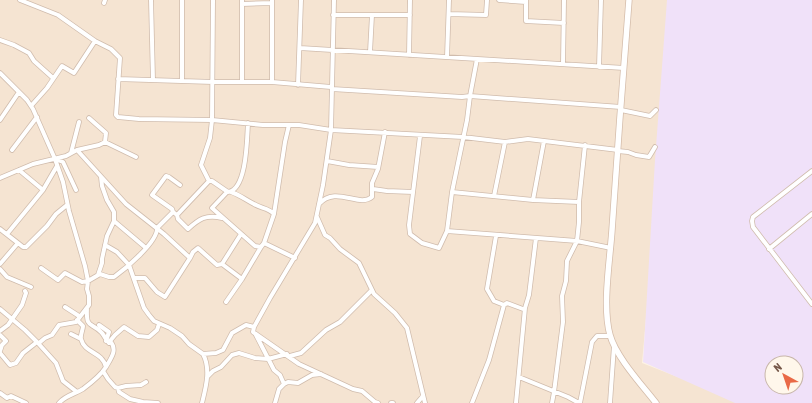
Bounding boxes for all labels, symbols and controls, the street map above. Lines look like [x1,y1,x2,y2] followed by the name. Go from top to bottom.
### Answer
[764,355,804,395] north arrow
[771,361,784,374] text: N

